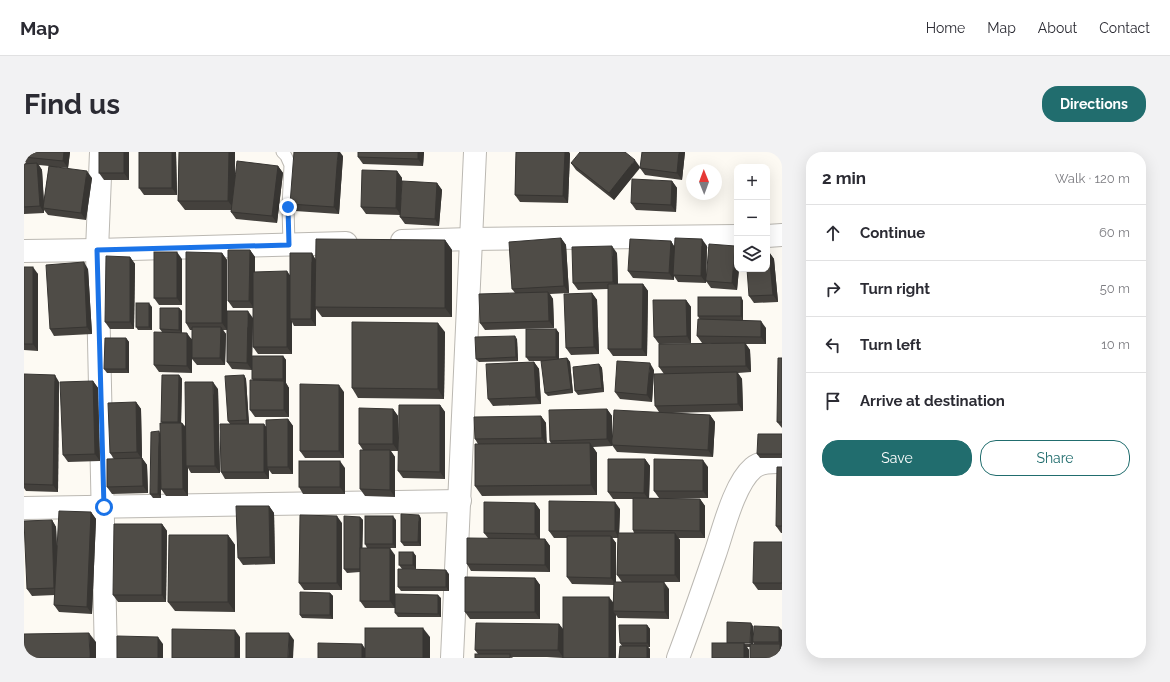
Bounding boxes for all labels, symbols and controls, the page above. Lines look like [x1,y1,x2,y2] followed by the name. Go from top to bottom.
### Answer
[20,17,59,39] text: Map
[926,20,965,36] text: Home
[987,20,1016,36] text: Map
[1038,20,1077,36] text: About
[1099,20,1150,36] text: Contact
[1042,86,1146,122] button: Directions
[24,88,120,121] text: Find us
[686,164,722,200] north arrow
[734,164,770,272] map controls
[734,164,770,200] button: +
[822,168,866,188] text: 2 min
[1055,171,1130,186] text: Walk · 120 m
[279,198,297,216] route end
[734,200,770,236] button: −
[822,222,844,244] icon: ahead
[860,224,925,242] text: Continue
[1099,225,1130,240] text: 60 m
[734,236,770,272] button: layers
[822,278,844,300] icon: right
[860,280,930,298] text: Turn right
[1100,281,1130,296] text: 50 m
[822,334,844,356] icon: left
[860,336,921,354] text: Turn left
[1101,337,1130,352] text: 10 m
[822,390,844,412] icon: arrive
[860,392,1005,410] text: Arrive at destination
[822,440,972,476] button: Save
[980,440,1130,476] button: Share
[95,498,113,516] route start

